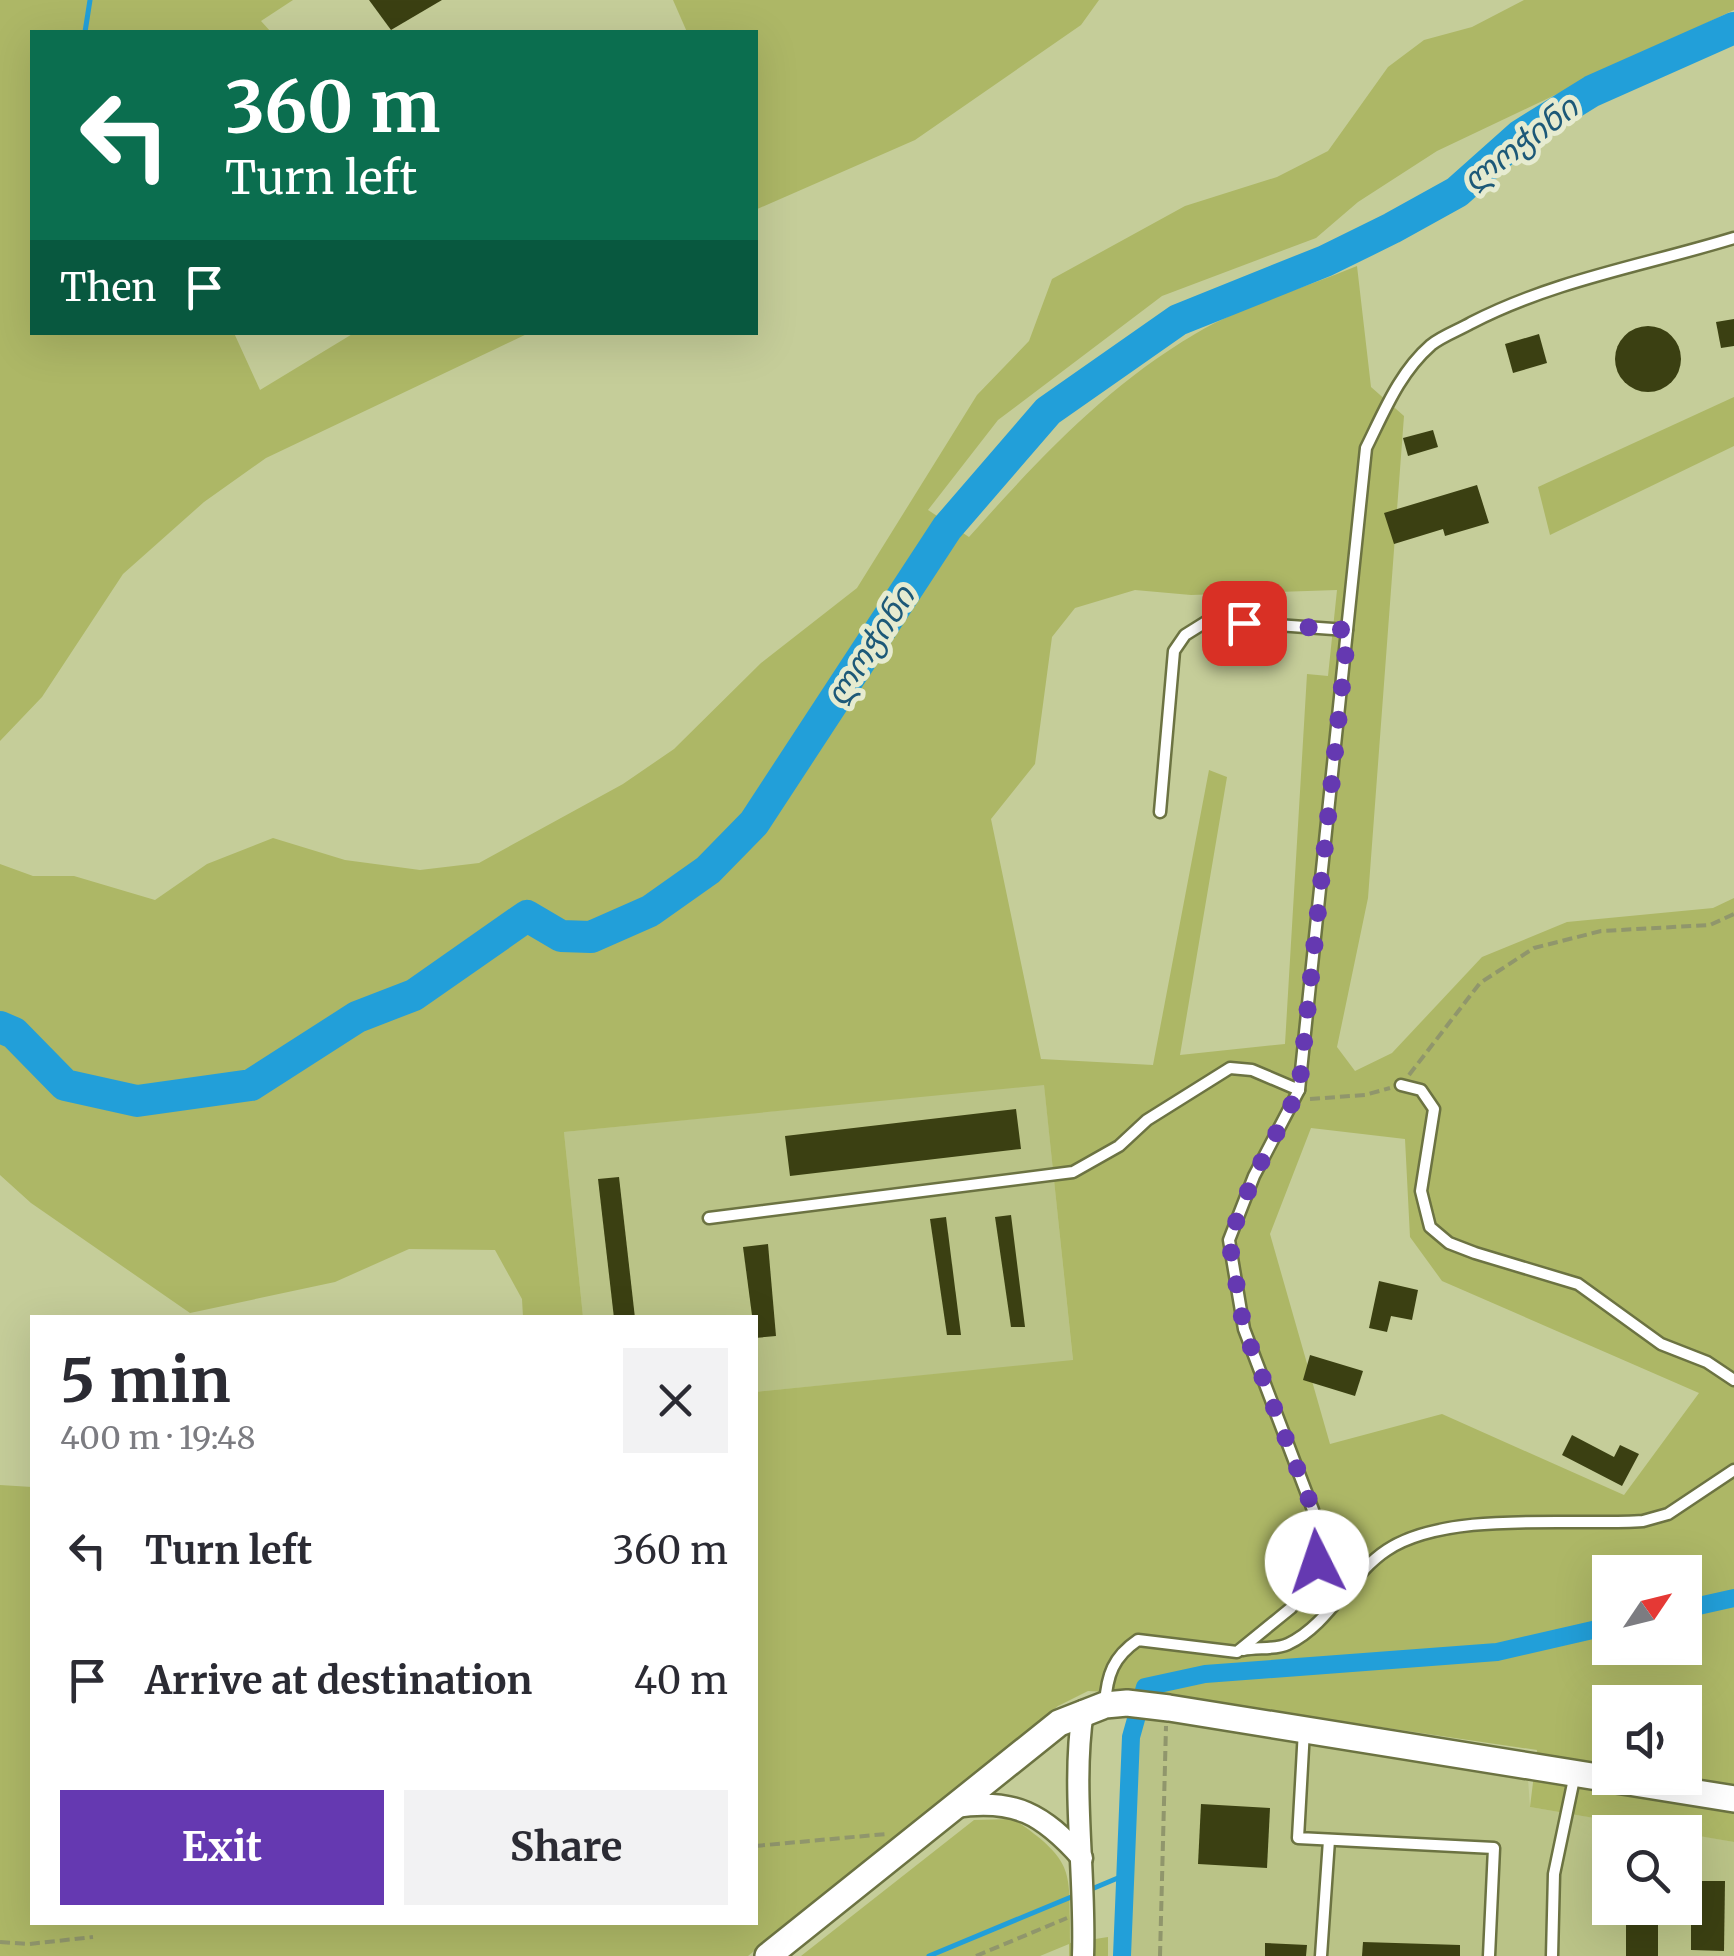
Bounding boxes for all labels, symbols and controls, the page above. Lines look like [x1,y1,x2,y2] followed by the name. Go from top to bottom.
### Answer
[225,63,440,151] text: 360 m
[60,70,190,200] icon: left
[1454,86,1587,201] water label: ლოჭინი
[225,150,417,206] text: Turn left
[177,260,232,315] icon: arrive
[60,264,157,311] text: Then
[817,577,924,713] water label: ლოჭინი
[1202,581,1287,666] pin
[1217,596,1272,651] icon: arrive
[60,1343,231,1418] text: 5 min
[623,1348,728,1453] button: close
[60,1418,256,1458] text: 400 m · 19:48
[1265,1510,1369,1614] position arrow
[60,1523,115,1578] icon: left
[145,1527,312,1574] text: Turn left
[613,1527,728,1574] text: 360 m
[1592,1555,1702,1665] north arrow
[1592,1555,1702,1925] map controls
[60,1653,115,1708] icon: arrive
[145,1657,532,1704] text: Arrive at destination
[634,1657,728,1704] text: 40 m
[1592,1685,1702,1795] button: sound
[60,1790,384,1905] button: Exit
[404,1790,728,1905] button: Share
[1592,1815,1702,1925] button: search

